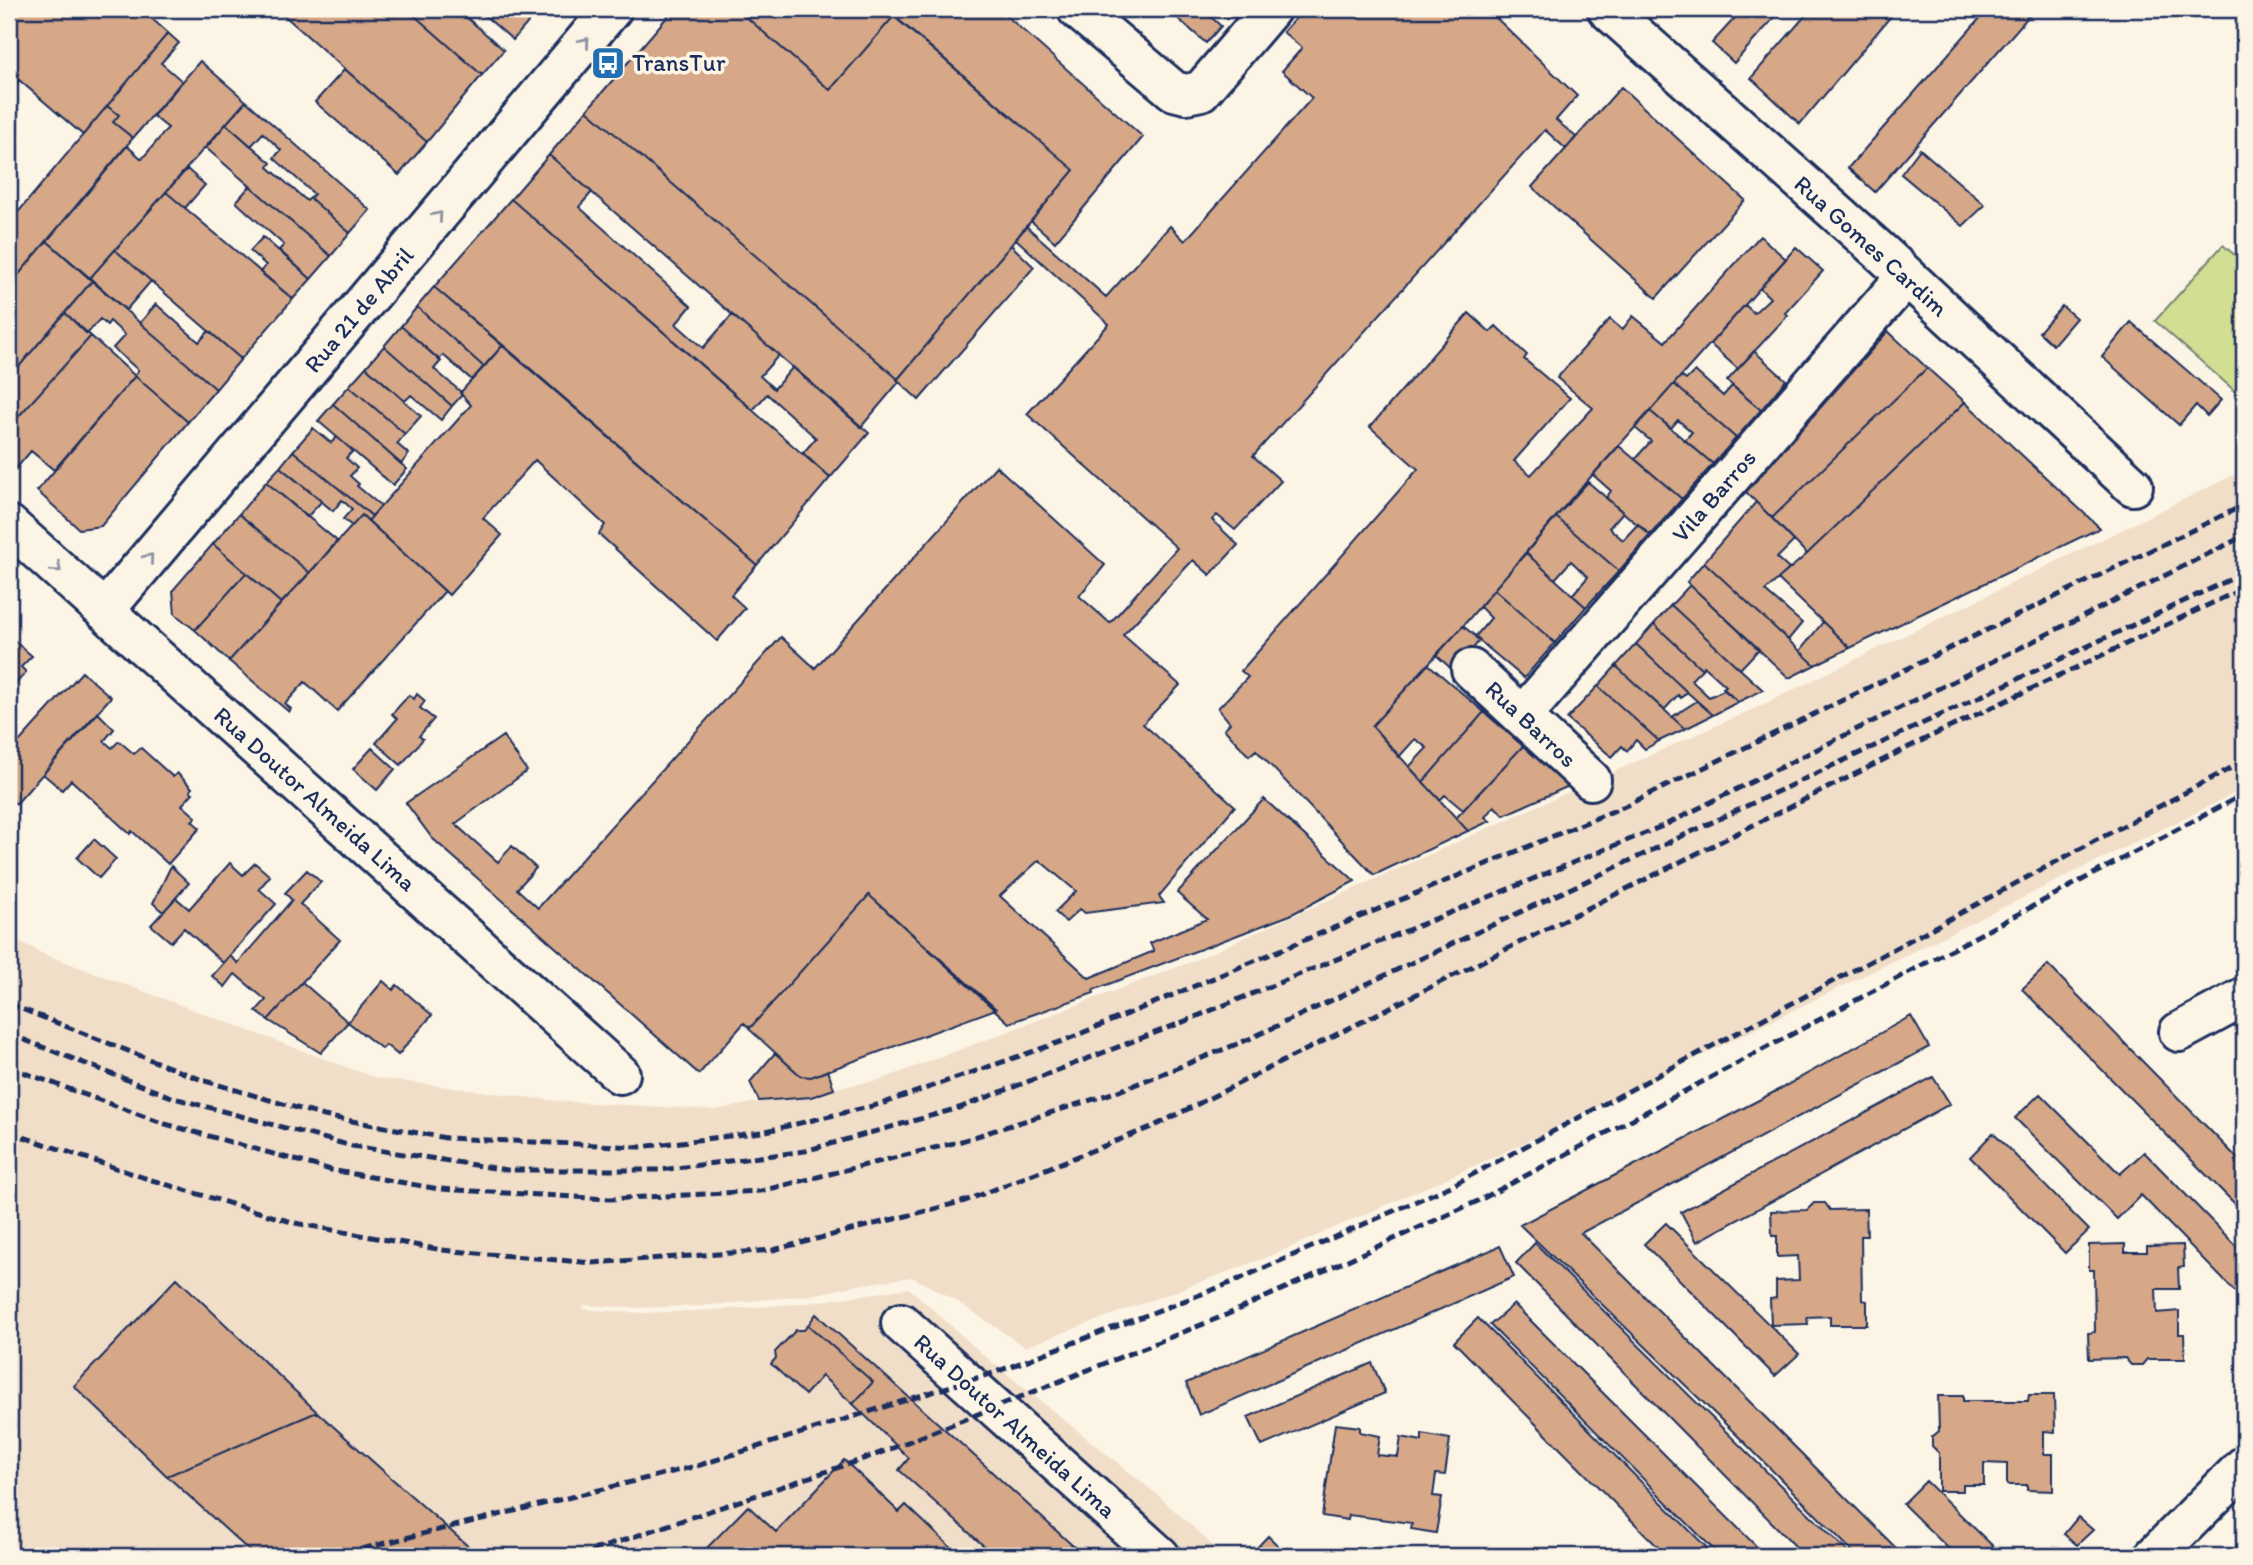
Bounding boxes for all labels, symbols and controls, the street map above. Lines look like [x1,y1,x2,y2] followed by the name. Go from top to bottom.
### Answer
[577,37,589,50] one-way arrow
[589,44,627,82] bus stop icon: TransTur
[632,48,726,77] place label: TransTur
[1788,169,1954,322] street label: Rua Gomes Cardim
[430,211,442,224] one-way arrow
[298,241,420,378] street label: Rua 21 de Abril
[1665,443,1762,548] street label: Vila Barros
[141,554,153,567] one-way arrow
[49,560,62,572] one-way arrow
[1480,674,1583,773] street label: Rua Barros
[208,700,423,897] street label: Rua Doutor Almeida Lima
[908,1327,1123,1524] street label: Rua Doutor Almeida Lima

